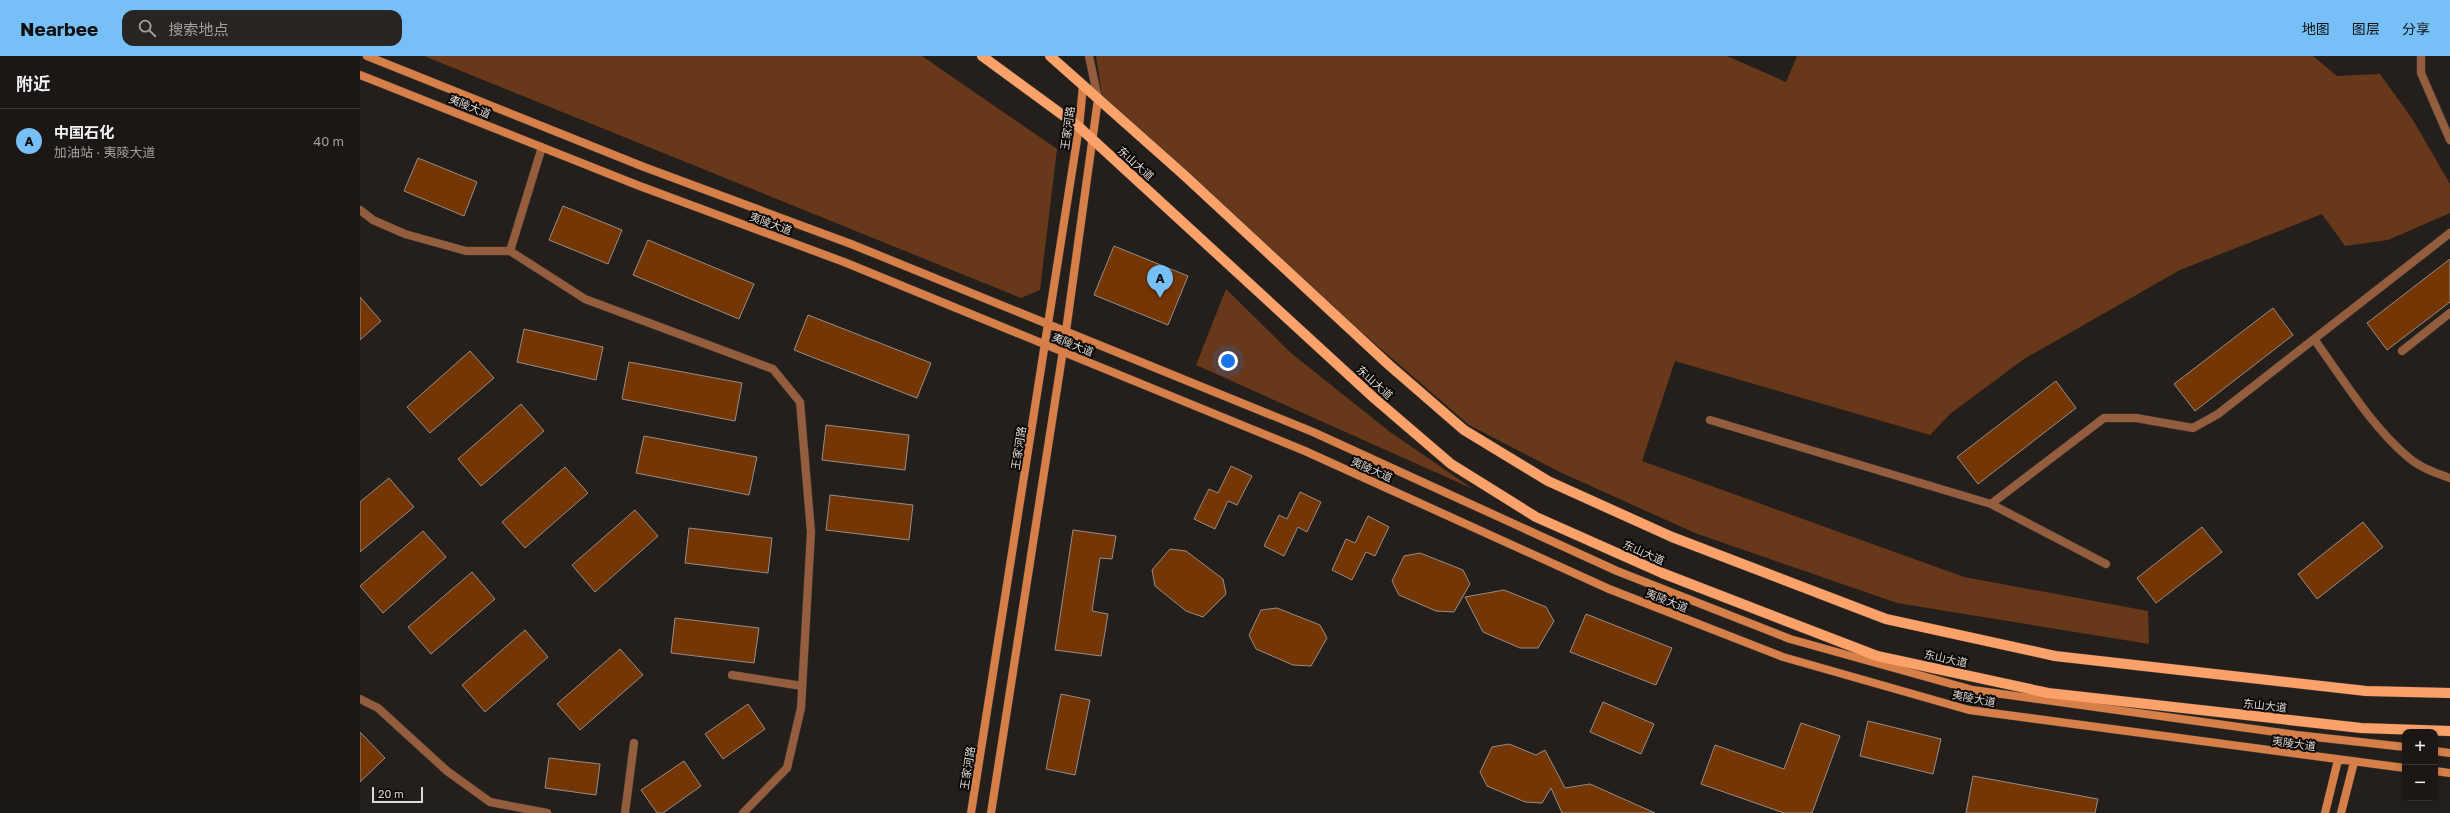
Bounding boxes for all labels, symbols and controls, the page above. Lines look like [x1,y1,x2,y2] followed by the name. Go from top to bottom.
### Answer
[122,10,402,46] search box
[20,17,98,40] text: Nearbee
[136,17,158,39] icon: search
[168,20,228,38] text: 搜索地点
[2302,20,2330,37] text: 地图
[2352,20,2380,37] text: 图层
[2402,20,2430,37] text: 分享
[16,73,50,94] text: 附近
[447,92,493,120] street label: 夷陵大道
[1058,105,1076,151] street label: 王家河路
[54,123,114,141] text: 中国石化
[24,133,34,149] text: A
[313,133,344,149] text: 40 m
[1115,143,1157,183] street label: 东山大道
[54,144,155,160] text: 加油站 · 夷陵大道
[748,209,794,237] street label: 夷陵大道
[1147,265,1173,298] pin: A
[1050,330,1096,358] street label: 夷陵大道
[1218,351,1238,371] your location
[1354,362,1396,402] street label: 东山大道
[1008,425,1028,471] street label: 王家河路
[1349,454,1395,484] street label: 夷陵大道
[1621,537,1667,567] street label: 东山大道
[1644,586,1690,614] street label: 夷陵大道
[1923,647,1969,669] street label: 东山大道
[1951,687,1997,709] street label: 夷陵大道
[2242,696,2288,714] street label: 东山大道
[2402,729,2438,801] map controls
[2402,729,2438,765] button: +
[2271,734,2317,752] street label: 夷陵大道
[957,745,977,791] street label: 王家河路
[2402,765,2438,801] button: −
[372,785,423,804] scale bar
[378,787,404,800] text: 20 m

